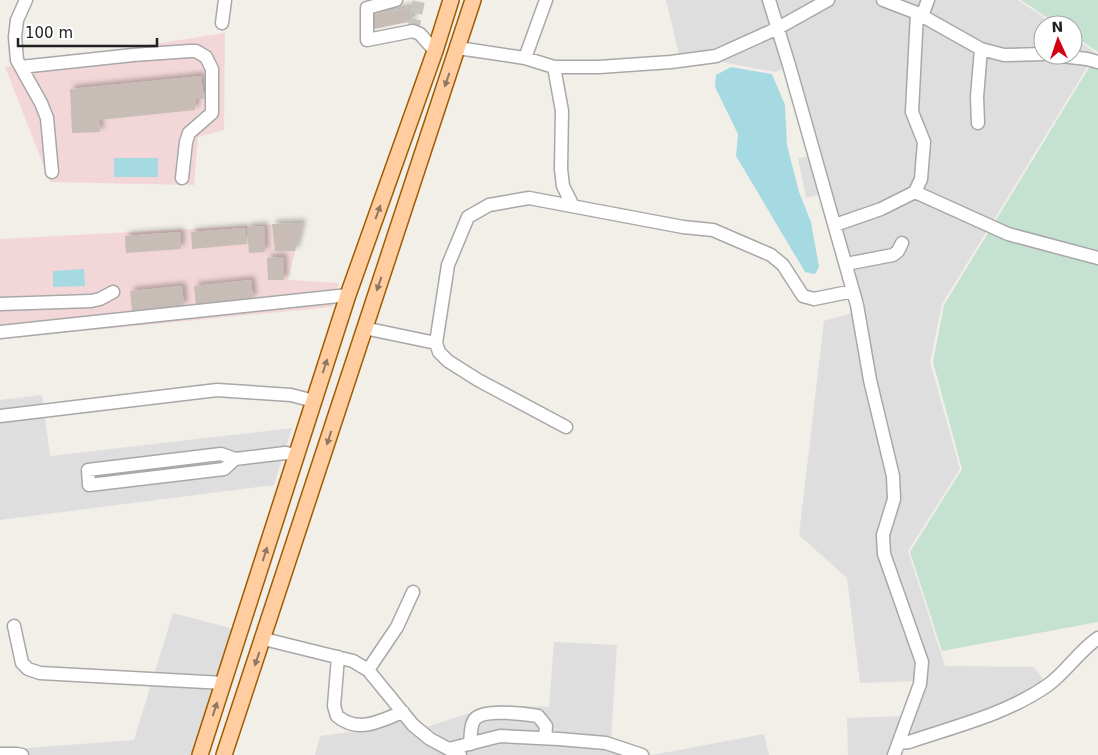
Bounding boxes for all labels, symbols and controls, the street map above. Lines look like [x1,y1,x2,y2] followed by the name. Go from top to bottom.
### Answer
[18,15,156,47] scale bar
[1033,15,1083,65] north arrow
[1051,19,1064,35] text: N
[25,24,73,42] text: 100 m
[443,72,450,87] one-way arrow
[375,205,382,220] one-way arrow
[375,276,382,291] one-way arrow
[322,358,330,373] one-way arrow
[324,431,332,446] one-way arrow
[262,547,270,562] one-way arrow
[253,652,260,667] one-way arrow
[212,701,219,716] one-way arrow

